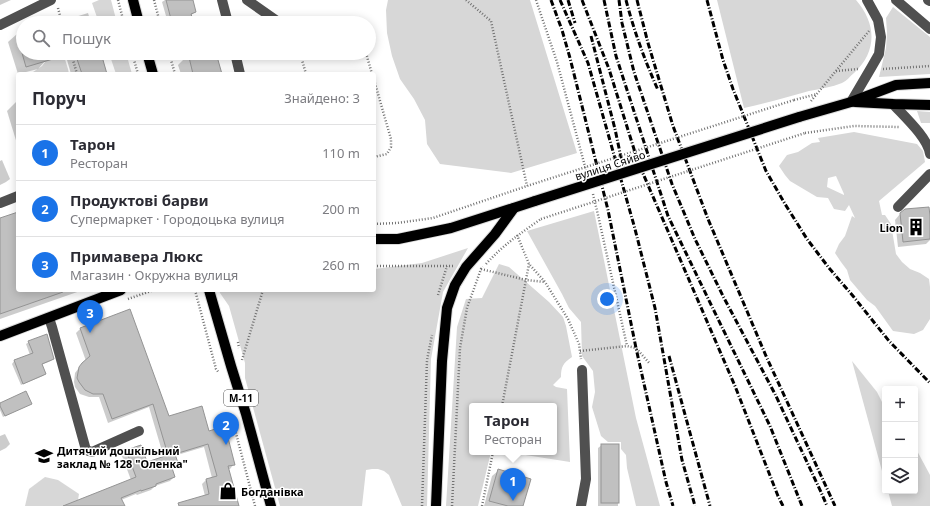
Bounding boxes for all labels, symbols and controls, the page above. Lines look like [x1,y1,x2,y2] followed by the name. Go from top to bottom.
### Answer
[16,16,376,60] search box
[30,27,52,49] icon: search
[62,28,111,48] text: Пошук
[32,87,86,110] text: Поруч
[284,89,360,107] text: Знайдено: 3
[70,134,116,154] text: Тарон
[41,144,49,162] text: 1
[322,144,360,162] text: 110 m
[573,147,647,183] street label: вулиця Сяйво
[70,154,128,172] text: Ресторан
[70,190,209,210] text: Продуктові барви
[41,200,49,218] text: 2
[322,200,360,218] text: 200 m
[70,210,285,228] text: Супермаркет · Городоцька вулиця
[906,217,926,237] building icon: Lion
[880,220,903,235] place label: Lion
[70,246,203,266] text: Примавера Люкс
[41,256,49,274] text: 3
[322,256,360,274] text: 260 m
[70,266,238,284] text: Магазин · Окружна вулиця
[597,289,617,309] your location
[77,300,103,333] pin: 3
[882,386,918,494] map controls
[882,386,918,422] button: +
[224,390,258,406] road number: М-11
[469,403,557,455] popup
[484,410,530,430] text: Тарон
[213,412,239,445] pin: 2
[882,422,918,458] button: −
[484,430,542,448] text: Ресторан
[57,443,188,471] place label: Дитячий дошкільний заклад № 128 "Оленка"
[34,446,54,466] school or university icon: Дитячий дошкільний заклад № 128 "Оленка"
[882,458,918,494] button: layers
[500,468,526,501] pin: 1
[218,481,238,501] shop icon: Богданівка
[241,484,304,499] place label: Богданівка

